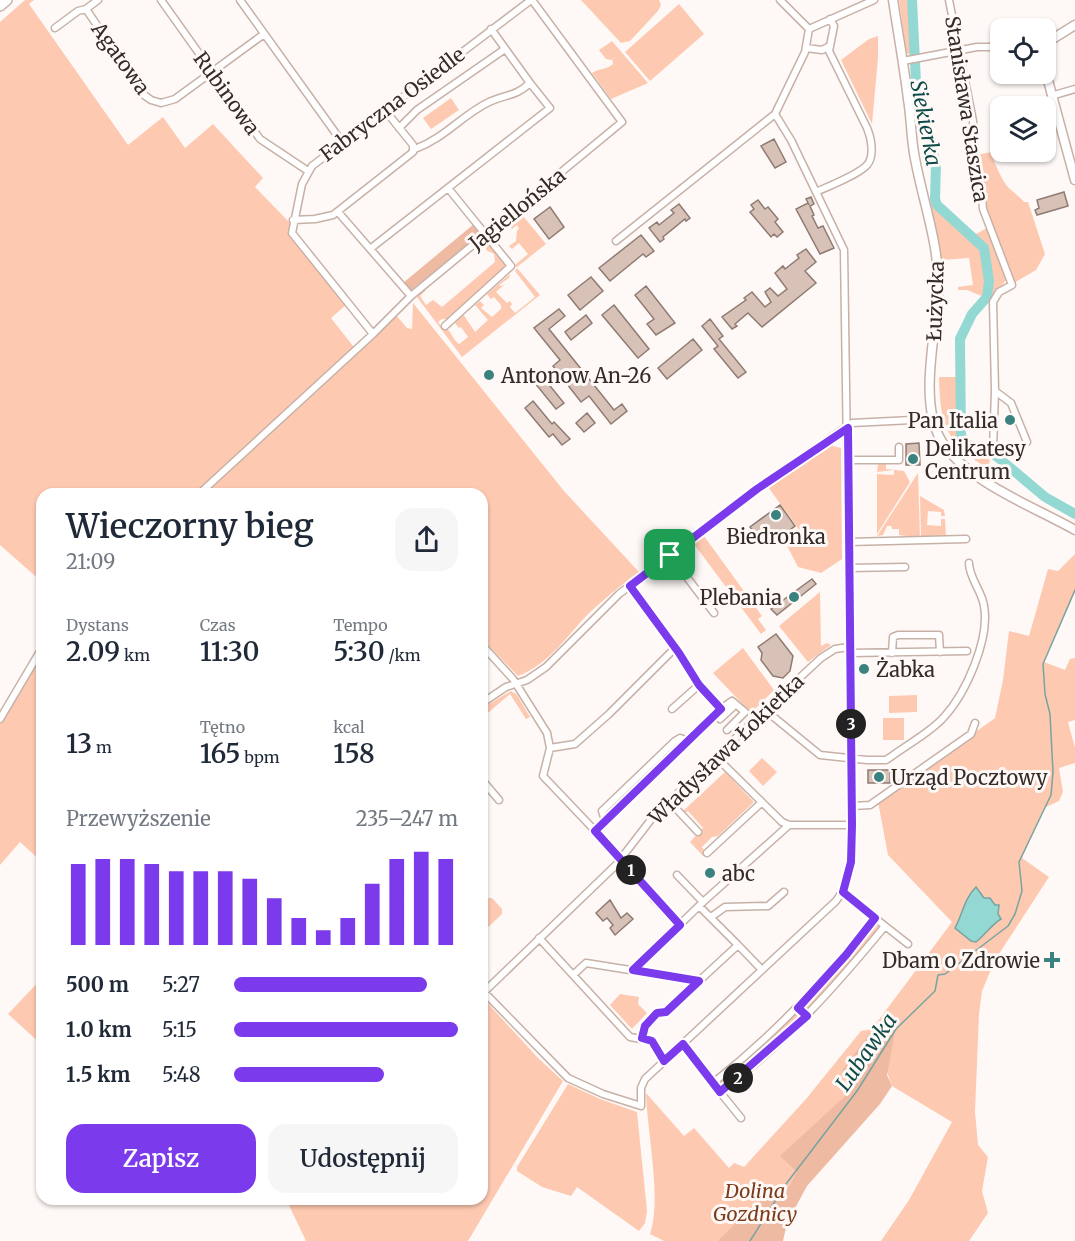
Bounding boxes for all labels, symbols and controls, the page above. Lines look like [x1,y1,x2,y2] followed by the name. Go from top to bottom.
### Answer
[940,14,994,204] street label: Stanisława Staszica
[86,16,156,99] street label: Agatowa
[990,18,1056,162] map controls
[990,18,1056,84] button: locate
[315,41,469,167] street label: Fabryczna Osiedle
[188,47,266,140] street label: Rubinowa
[904,78,948,168] water label: Siekierka
[990,96,1056,162] button: layers
[463,162,570,256] street label: Jagiellońska
[921,260,949,342] street label: Łużycka
[500,363,651,388] place label: Antonow An-26
[482,368,496,382] marker: Antonow An-26
[908,408,998,433] place label: Pan Italia
[1003,413,1017,427] marker: Pan Italia
[925,436,1026,484] place label: Delikatesy Centrum
[906,452,920,466] marker: Delikatesy Centrum
[66,506,314,547] text: Wieczorny bieg
[395,508,458,571] button: share
[769,508,783,522] marker: Biedronka
[726,524,826,549] place label: Biedronka
[644,529,695,580] pin
[653,538,686,571] icon: arrive
[66,549,115,574] text: 21:09
[700,585,782,610] place label: Plebania
[787,590,801,604] marker: Plebania
[66,615,129,635] text: Dystans
[200,615,236,635] text: Czas
[333,615,387,635] text: Tempo
[66,635,120,668] text: 2.09
[200,635,259,668] text: 11:30
[333,635,385,668] text: 5:30
[120,645,150,665] text: km
[385,645,421,665] text: /km
[876,657,935,682] place label: Żabka
[857,662,871,676] marker: Żabka
[642,668,809,830] street label: Władysława Łokietka
[836,709,866,739] pin: 3
[846,714,856,734] text: 3
[200,717,245,737] text: Tętno
[333,717,365,737] text: kcal
[66,727,92,760] text: 13
[92,737,112,757] text: m
[200,737,241,770] text: 165
[333,737,375,770] text: 158
[241,747,280,767] text: bpm
[891,765,1048,790] place label: Urząd Pocztowy
[872,770,886,784] marker: Urząd Pocztowy
[66,806,211,831] text: Przewyższenie
[356,806,458,831] text: 235–247 m
[616,855,646,885] pin: 1
[627,860,635,880] text: 1
[722,861,755,886] place label: abc
[703,866,717,880] marker: abc
[882,948,1040,973] place label: Dbam o Zdrowie
[1045,953,1059,967] marker: Dbam o Zdrowie
[66,972,129,997] text: 500 m
[162,972,200,997] text: 5:27
[829,1008,903,1096] water label: Lubawka
[66,1017,132,1042] text: 1.0 km
[162,1017,197,1042] text: 5:15
[66,1062,130,1087] text: 1.5 km
[162,1062,201,1087] text: 5:48
[723,1063,753,1093] pin: 2
[733,1068,743,1088] text: 2
[66,1124,256,1193] button: Zapisz
[268,1124,458,1193] button: Udostępnij
[713,1178,797,1226] park label: Dolina Gozdnicy

